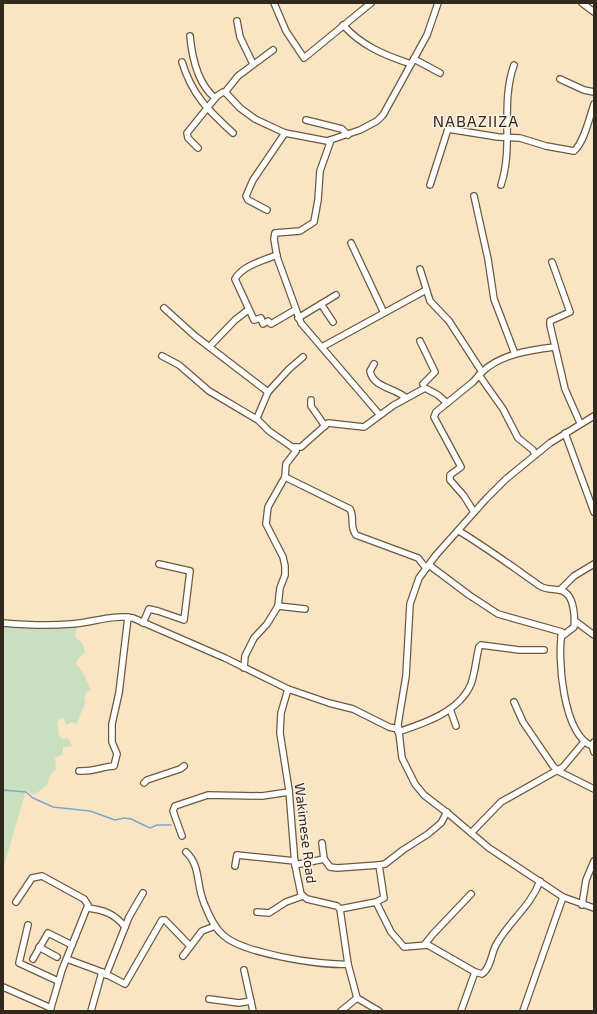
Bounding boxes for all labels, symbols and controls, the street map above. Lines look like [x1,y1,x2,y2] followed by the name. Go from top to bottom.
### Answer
[433,111,519,130] district label: NABAZIIZA
[291,782,321,884] street label: Wakimese Road

